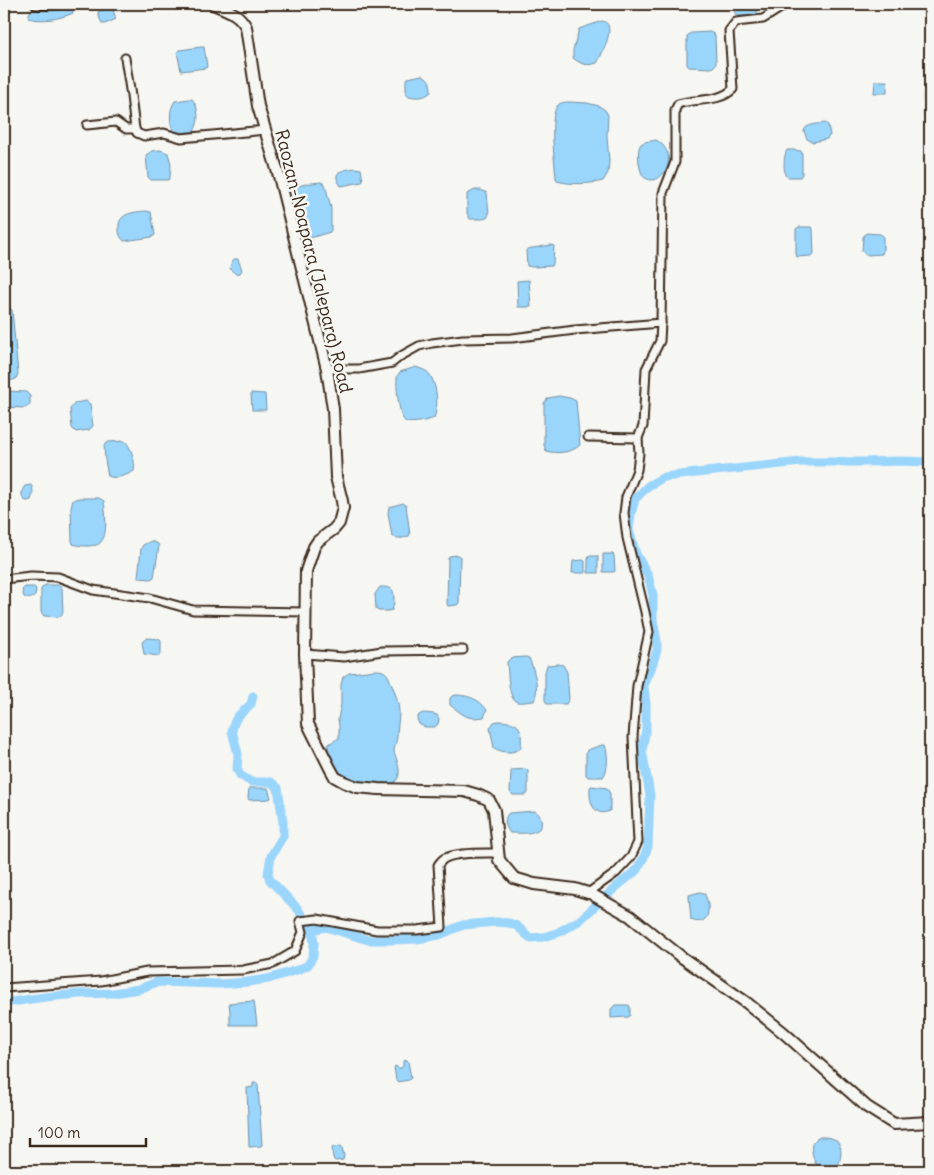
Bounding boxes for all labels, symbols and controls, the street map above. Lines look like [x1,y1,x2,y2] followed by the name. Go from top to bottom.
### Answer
[270,127,358,396] street label: Raozan-Noapara (Jalepara) Road
[30,1115,146,1147] scale bar
[38,1123,80,1142] text: 100 m

